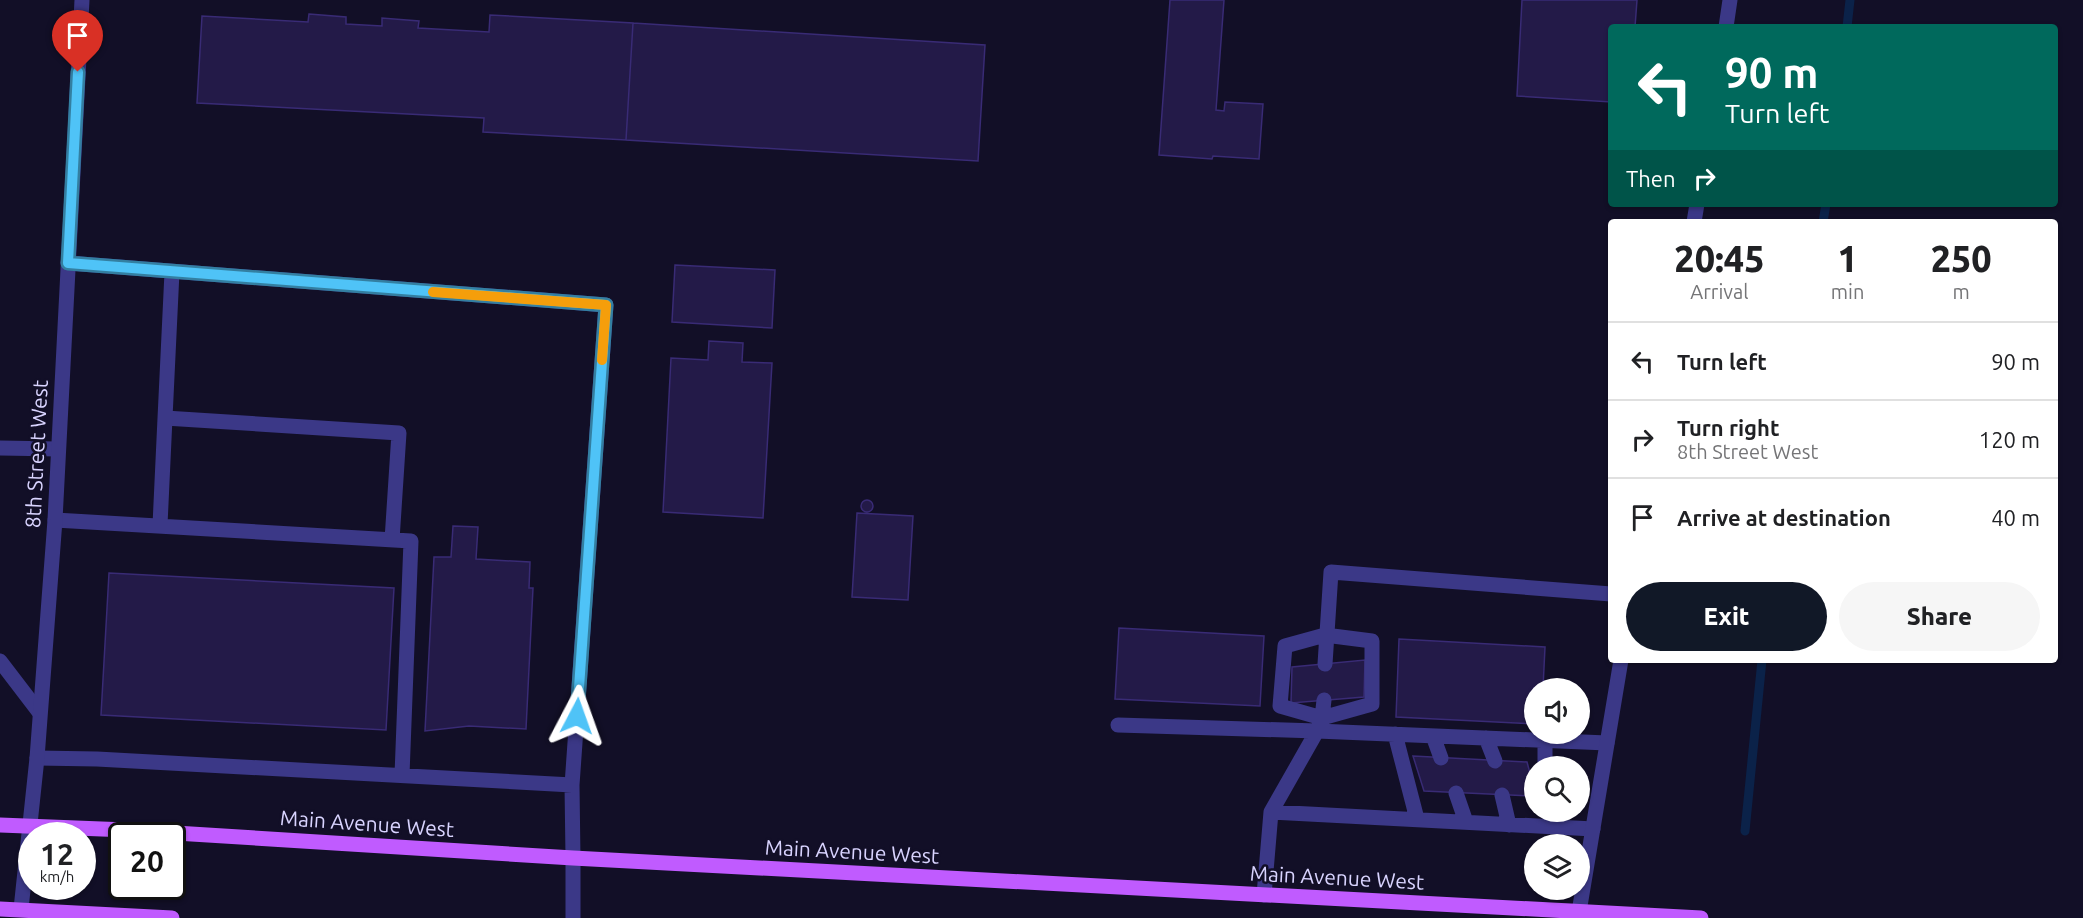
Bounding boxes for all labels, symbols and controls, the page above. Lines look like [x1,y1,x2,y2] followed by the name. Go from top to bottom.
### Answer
[52,10,103,72] pin
[61,19,94,52] icon: arrive
[1626,48,1704,126] icon: left
[1725,49,1819,96] text: 90 m
[1725,98,1829,128] text: Turn left
[1688,162,1721,195] icon: right
[1626,166,1676,191] text: Then
[1674,238,1764,279] text: 20:45
[1837,238,1858,279] text: 1
[1931,238,1992,279] text: 250
[1690,280,1749,303] text: Arrival
[1831,280,1864,303] text: min
[1953,280,1970,303] text: m
[1626,345,1659,378] icon: left
[1677,349,1767,374] text: Turn left
[1991,349,2040,374] text: 90 m
[20,379,52,529] street label: 8th Street West
[1677,415,1779,440] text: Turn right
[1626,423,1659,456] icon: right
[1979,427,2040,452] text: 120 m
[1677,440,1818,463] text: 8th Street West
[1626,501,1659,534] icon: arrive
[1677,505,1891,530] text: Arrive at destination
[1991,505,2040,530] text: 40 m
[1626,582,1827,651] button: Exit
[1839,582,2040,651] button: Share
[1524,678,1590,900] map controls
[1524,678,1590,744] button: sound
[545,684,609,748] position arrow
[1524,756,1590,822] button: search
[279,805,455,841] street label: Main Avenue West
[108,822,186,900] speed limit sign: 20
[764,834,940,868] street label: Main Avenue West
[1524,834,1590,900] button: layers
[40,837,74,871] text: 12
[1249,860,1425,894] street label: Main Avenue West
[40,868,74,885] text: km/h

